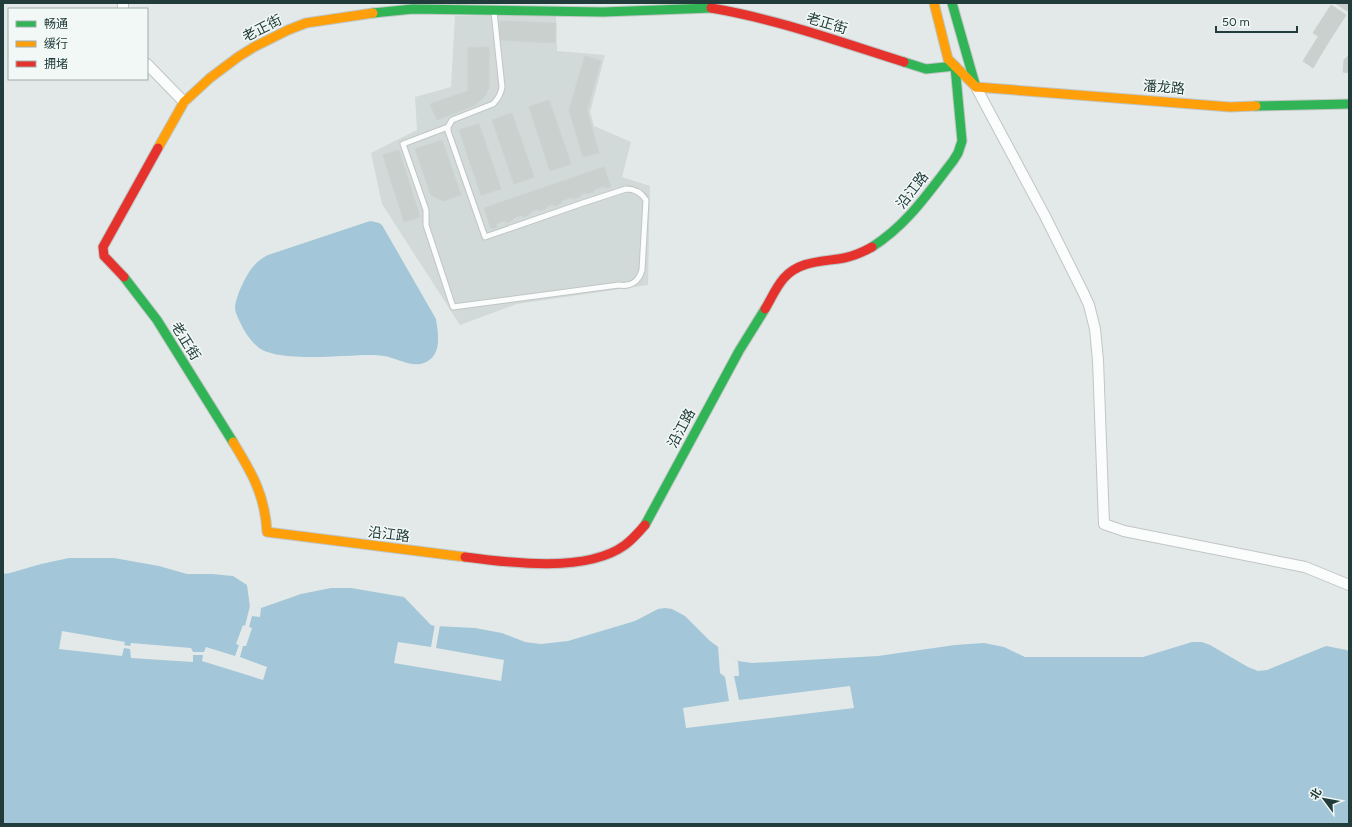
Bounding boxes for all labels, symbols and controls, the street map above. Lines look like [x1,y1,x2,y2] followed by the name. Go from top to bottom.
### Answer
[8,8,148,80] legend
[1216,8,1297,34] scale bar
[804,9,849,38] street label: 老正街
[240,11,285,46] street label: 老正街
[1222,15,1250,29] text: 50 m
[44,17,68,31] text: 畅通
[44,37,68,51] text: 缓行
[44,57,68,71] text: 拥堵
[1142,77,1186,98] street label: 潘龙路
[893,169,932,212] street label: 沿江路
[167,319,204,364] street label: 老正街
[664,406,699,451] street label: 沿江路
[367,524,411,545] street label: 沿江路
[1304,779,1344,819] north arrow
[1308,786,1324,802] text: 北

